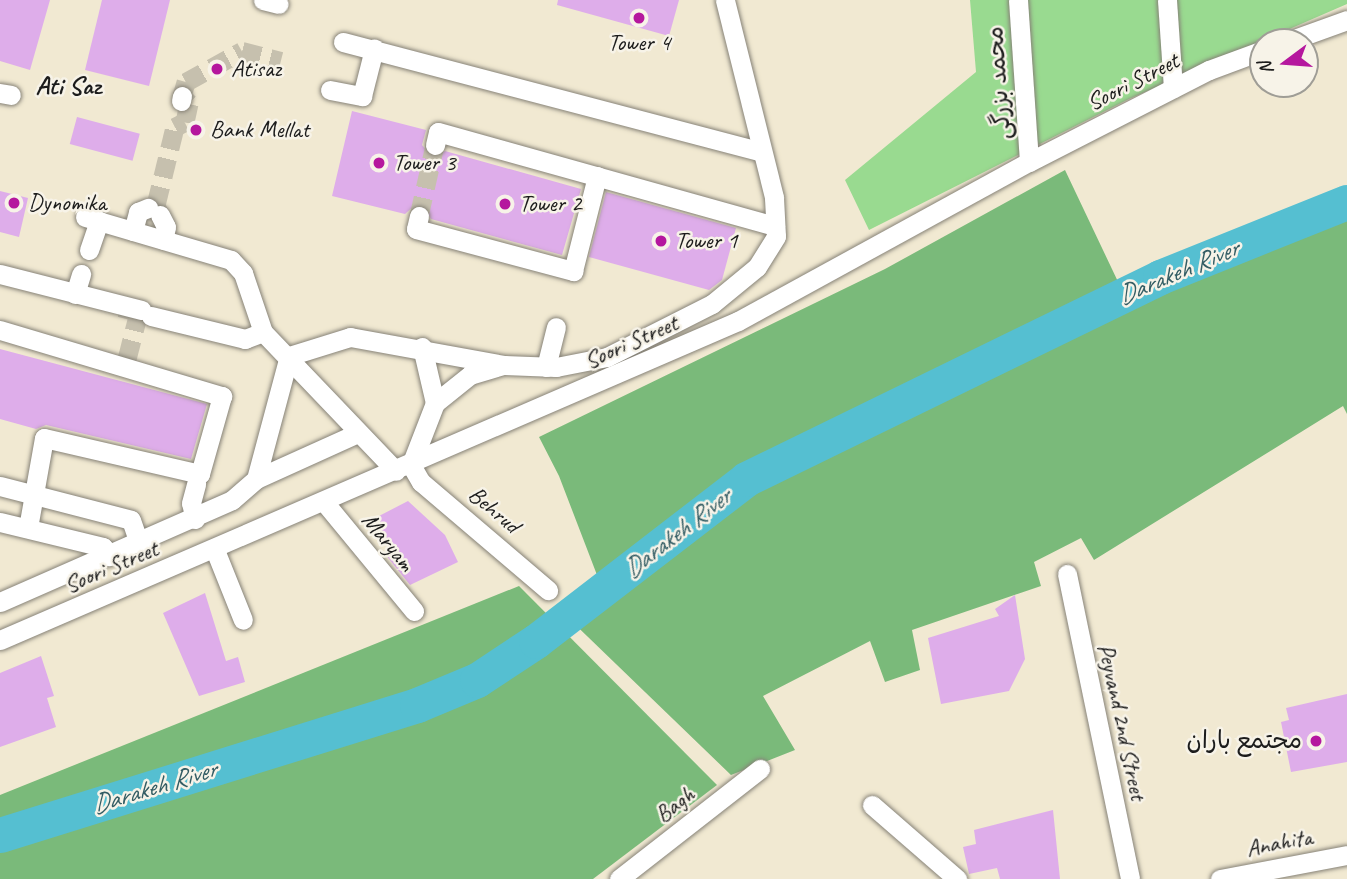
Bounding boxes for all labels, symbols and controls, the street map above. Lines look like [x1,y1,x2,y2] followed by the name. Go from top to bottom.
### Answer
[631,10,647,26] marker: Tower 4
[981,25,1017,141] street label: محمد بزرگی
[1249,28,1319,98] north arrow
[608,29,670,57] place label: Tower 4
[1082,47,1184,117] street label: Soori Street
[231,55,281,83] place label: Atisaz
[1253,59,1279,77] text: N
[209,61,225,77] marker: Atisaz
[35,70,101,102] district label: Ati Saz
[210,116,309,144] place label: Bank Mellat
[188,122,204,138] marker: Bank Mellat
[393,149,456,177] place label: Tower 3
[371,155,387,171] marker: Tower 3
[28,189,106,217] place label: Dynomika
[519,190,582,218] place label: Tower 2
[6,195,22,211] marker: Dynomika
[497,196,513,212] marker: Tower 2
[675,227,738,255] place label: Tower 1
[653,233,669,249] marker: Tower 1
[1113,233,1243,311] water label: Darakeh River
[580,309,682,375] street label: Soori Street
[462,480,526,540] street label: Behrud
[617,481,737,585] water label: Darakeh River
[356,507,420,577] street label: Maryam
[60,534,162,600] street label: Soori Street
[1091,641,1153,803] street label: Peyvand 2nd Street
[1187,727,1302,755] place label: مجتمع باران
[1308,733,1324,749] marker: مجتمع باران
[88,753,220,821] water label: Darakeh River
[649,781,701,829] street label: Bagh
[1244,823,1314,863] street label: Anahita

